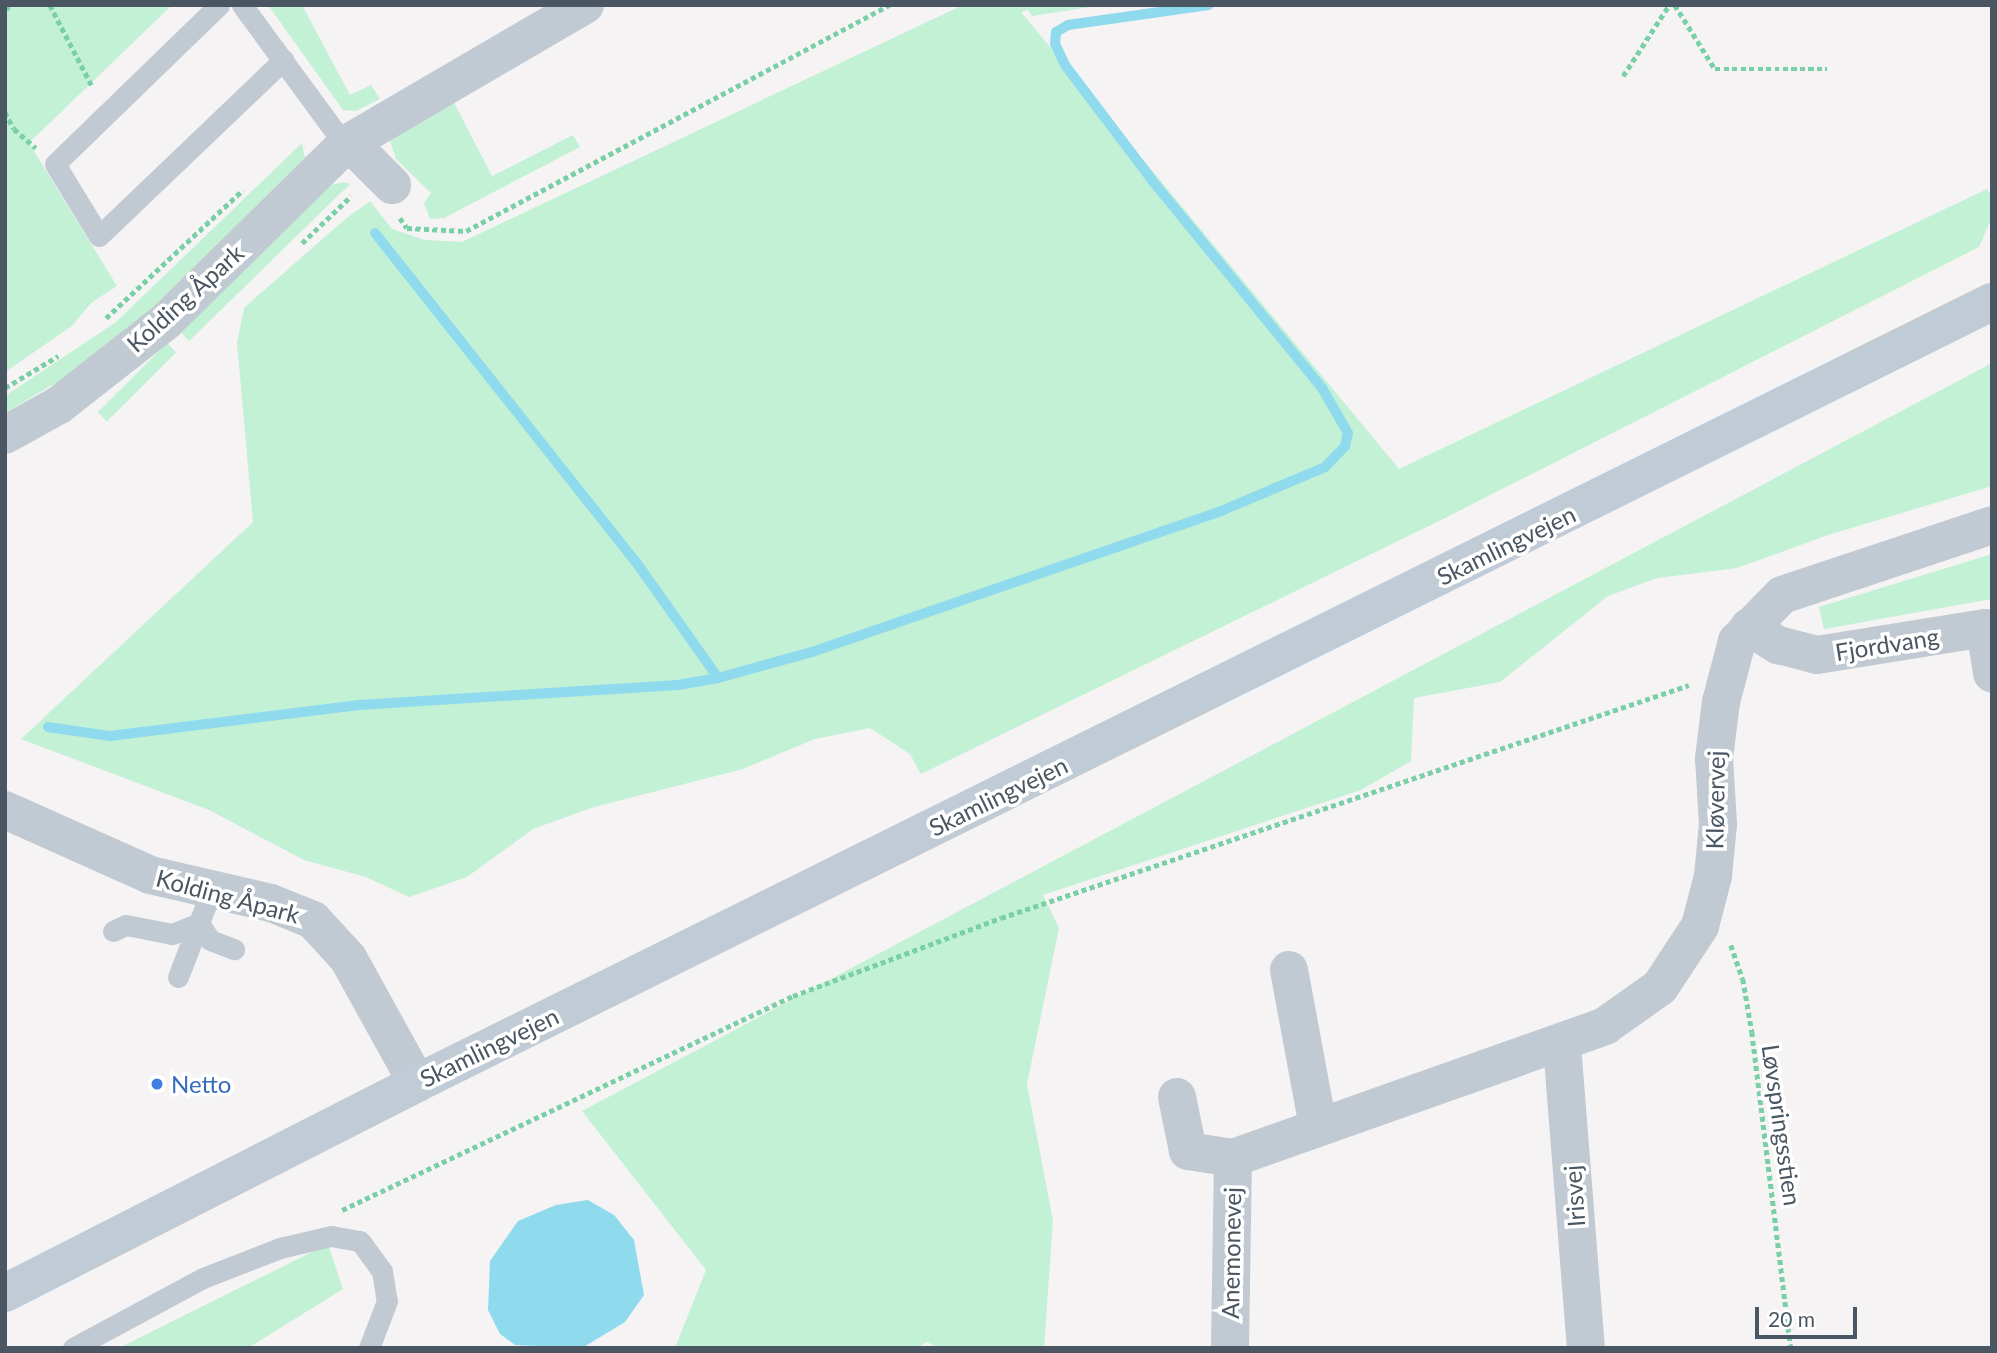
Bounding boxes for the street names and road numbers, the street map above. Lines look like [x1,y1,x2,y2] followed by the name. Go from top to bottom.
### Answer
[120,238,250,358] street label: Kolding Åpark
[1432,499,1580,591] street label: Skamlingvejen
[1833,622,1941,666] street label: Fjordvang
[924,750,1072,842] street label: Skamlingvejen
[1700,750,1730,850] street label: Kløvervej
[153,863,303,929] street label: Kolding Åpark
[415,1001,563,1093] street label: Skamlingvejen
[1756,1042,1808,1208] street label: Løvspringsstien
[1557,1164,1591,1228] street label: Irisvej
[1215,1187,1247,1319] street label: Anemonevej

